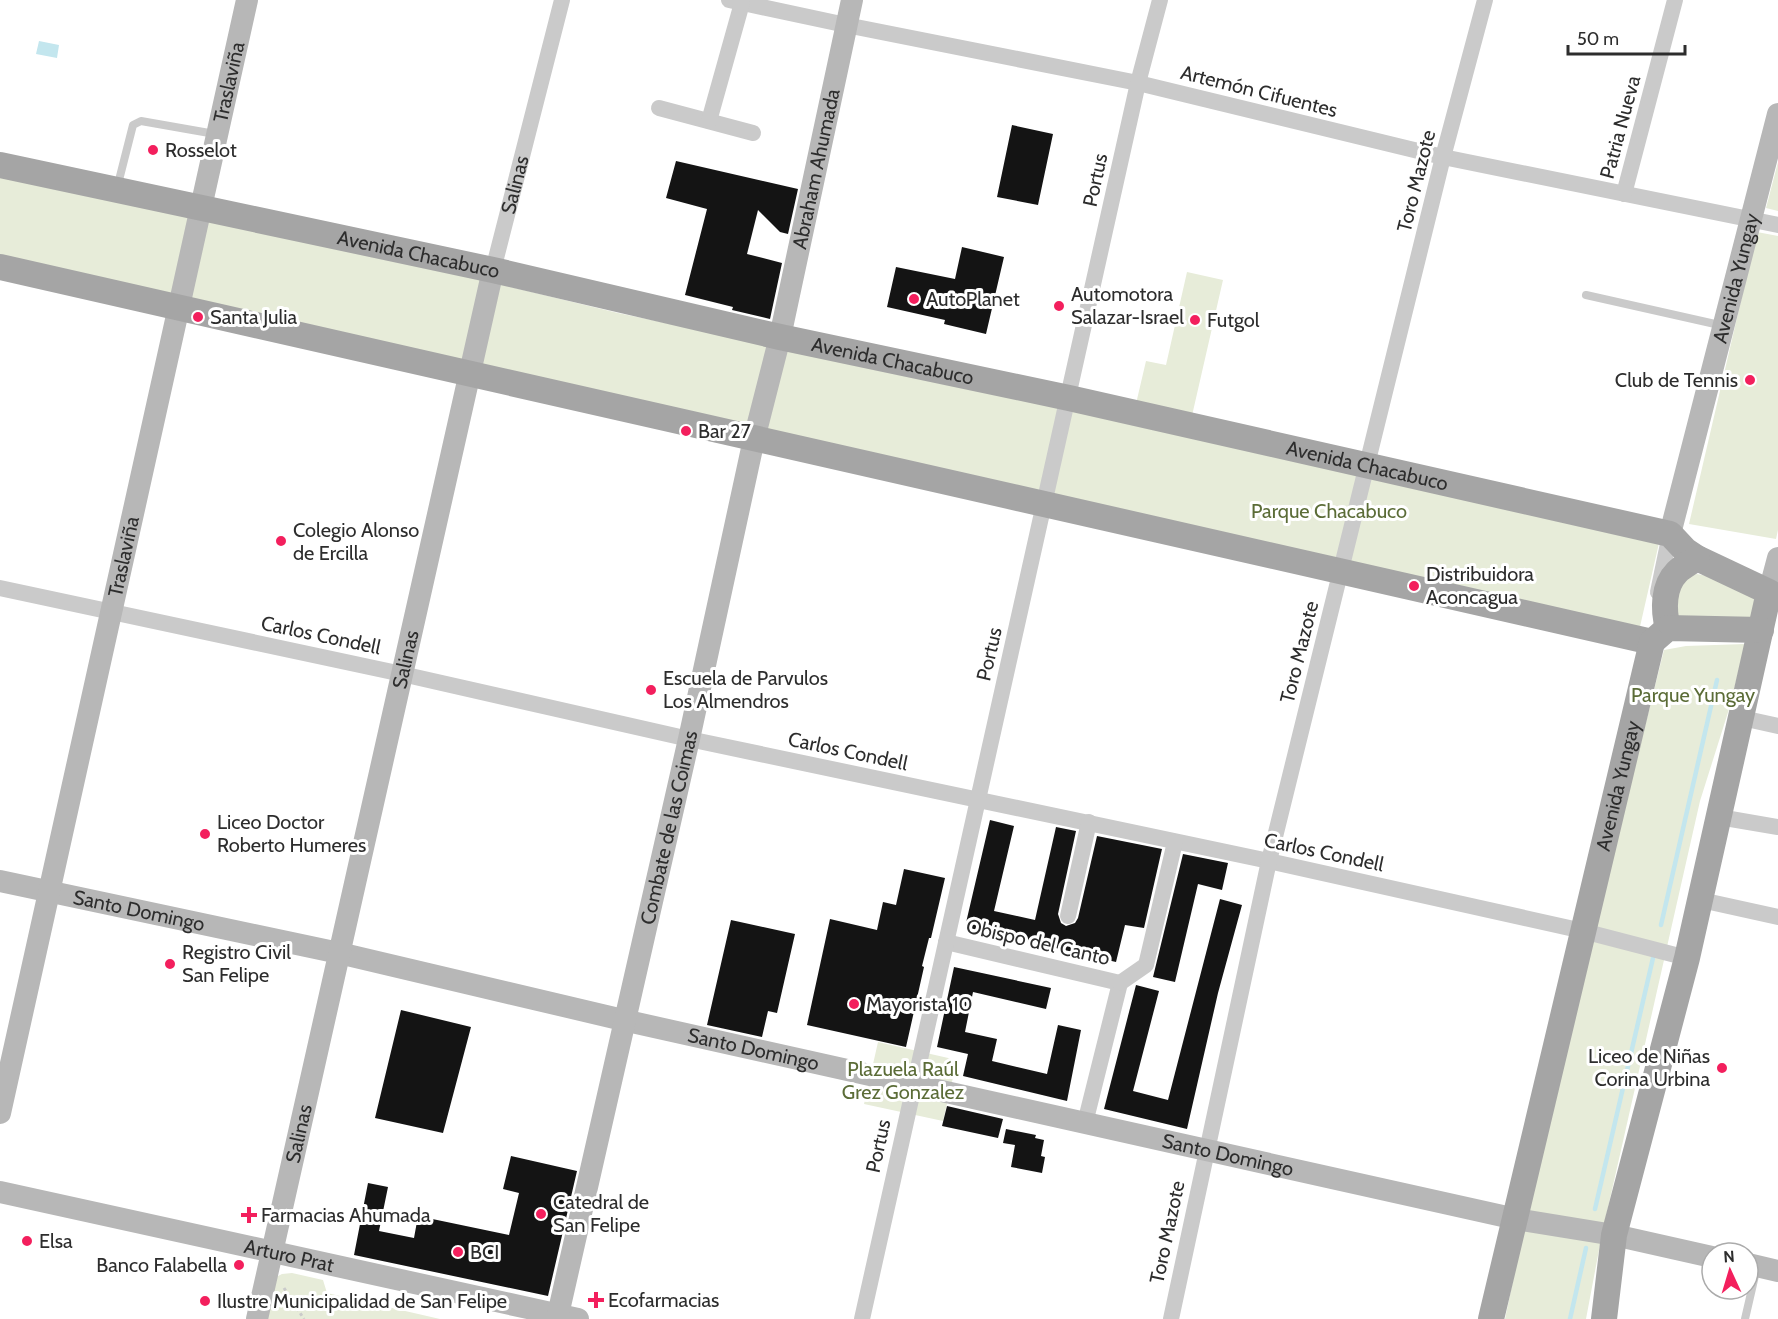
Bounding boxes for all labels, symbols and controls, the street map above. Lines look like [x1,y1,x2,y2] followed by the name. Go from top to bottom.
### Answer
[1568,18,1685,56] scale bar
[1577,28,1619,50] text: 50 m
[208,39,249,125] street label: Traslaviña
[1178,60,1340,122] street label: Artemón Cifuentes
[1595,72,1645,181] street label: Patria Nueva
[787,86,845,251] street label: Abraham Ahumada
[1392,127,1440,235] street label: Toro Mazote
[165,138,237,162] place label: Rosselot
[146,143,160,157] marker: Rosselot
[1078,151,1112,209] street label: Portus
[496,153,534,216] street label: Salinas
[1708,211,1764,346] street label: Avenida Yungay
[335,225,502,283] street label: Avenida Chacabuco
[1071,282,1184,329] place label: Automotora Salazar-Israel
[926,287,1020,311] place label: AutoPlanet
[907,292,921,306] marker: AutoPlanet
[1052,299,1066,313] marker: Automotora Salazar-Israel
[210,305,297,329] place label: Santa Julia
[1207,308,1260,332] place label: Futgol
[191,310,205,324] marker: Santa Julia
[1188,313,1202,327] marker: Futgol
[809,332,976,390] street label: Avenida Chacabuco
[1615,368,1738,392] place label: Club de Tennis
[1743,373,1757,387] marker: Club de Tennis
[698,419,751,443] place label: Bar 27
[679,424,693,438] marker: Bar 27
[1284,436,1451,495] street label: Avenida Chacabuco
[1251,499,1407,523] park label: Parque Chacabuco
[103,514,144,599] street label: Traslaviña
[293,518,419,565] place label: Colegio Alonso de Ercilla
[274,534,288,548] marker: Colegio Alonso de Ercilla
[1426,562,1534,609] place label: Distribuidora Aconcagua
[1407,579,1421,593] marker: Distribuidora Aconcagua
[1275,598,1323,706] street label: Toro Mazote
[259,611,383,659] street label: Carlos Condell
[971,625,1007,683] street label: Portus
[387,628,424,691] street label: Salinas
[663,666,828,713] place label: Escuela de Parvulos Los Almendros
[644,683,658,697] marker: Escuela de Parvulos Los Almendros
[1631,683,1755,707] park label: Parque Yungay
[1591,718,1645,853] street label: Avenida Yungay
[786,727,910,775] street label: Carlos Condell
[635,728,702,927] street label: Combate de las Coimas
[217,810,366,857] place label: Liceo Doctor Roberto Humeres
[198,827,212,841] marker: Liceo Doctor Roberto Humeres
[1262,828,1386,876] street label: Carlos Condell
[71,885,207,936] street label: Santo Domingo
[964,914,1112,970] street label: Obispo del Canto
[182,940,291,987] place label: Registro Civil San Felipe
[163,957,177,971] marker: Registro Civil San Felipe
[866,992,972,1016] place label: Mayorista 10
[847,997,861,1011] marker: Mayorista 10
[685,1023,821,1075] street label: Santo Domingo
[1588,1044,1710,1091] place label: Liceo de Niñas Corina Urbina
[842,1057,964,1104] park label: Plazuela Raúl Grez Gonzalez
[1715,1061,1729,1075] marker: Liceo de Niñas Corina Urbina
[280,1102,317,1165] street label: Salinas
[861,1117,895,1175] street label: Portus
[1160,1129,1296,1181] street label: Santo Domingo
[1144,1178,1190,1286] street label: Toro Mazote
[553,1190,649,1237] place label: Catedral de San Felipe
[261,1203,431,1227] place label: Farmacias Ahumada
[534,1207,548,1221] marker: Catedral de San Felipe
[242,1208,256,1222] marker: Farmacias Ahumada
[39,1229,73,1253] place label: Elsa
[20,1234,34,1248] marker: Elsa
[242,1234,336,1277] street label: Arturo Prat
[470,1240,499,1264] place label: BCI
[1700,1241,1760,1301] north arrow
[451,1245,465,1259] marker: BCI
[1723,1247,1735,1266] text: N
[96,1253,227,1277] place label: Banco Falabella
[232,1258,246,1272] marker: Banco Falabella
[608,1288,719,1312] place label: Ecofarmacias
[217,1289,507,1313] place label: Ilustre Municipalidad de San Felipe
[589,1293,603,1307] marker: Ecofarmacias
[198,1294,212,1308] marker: Ilustre Municipalidad de San Felipe

